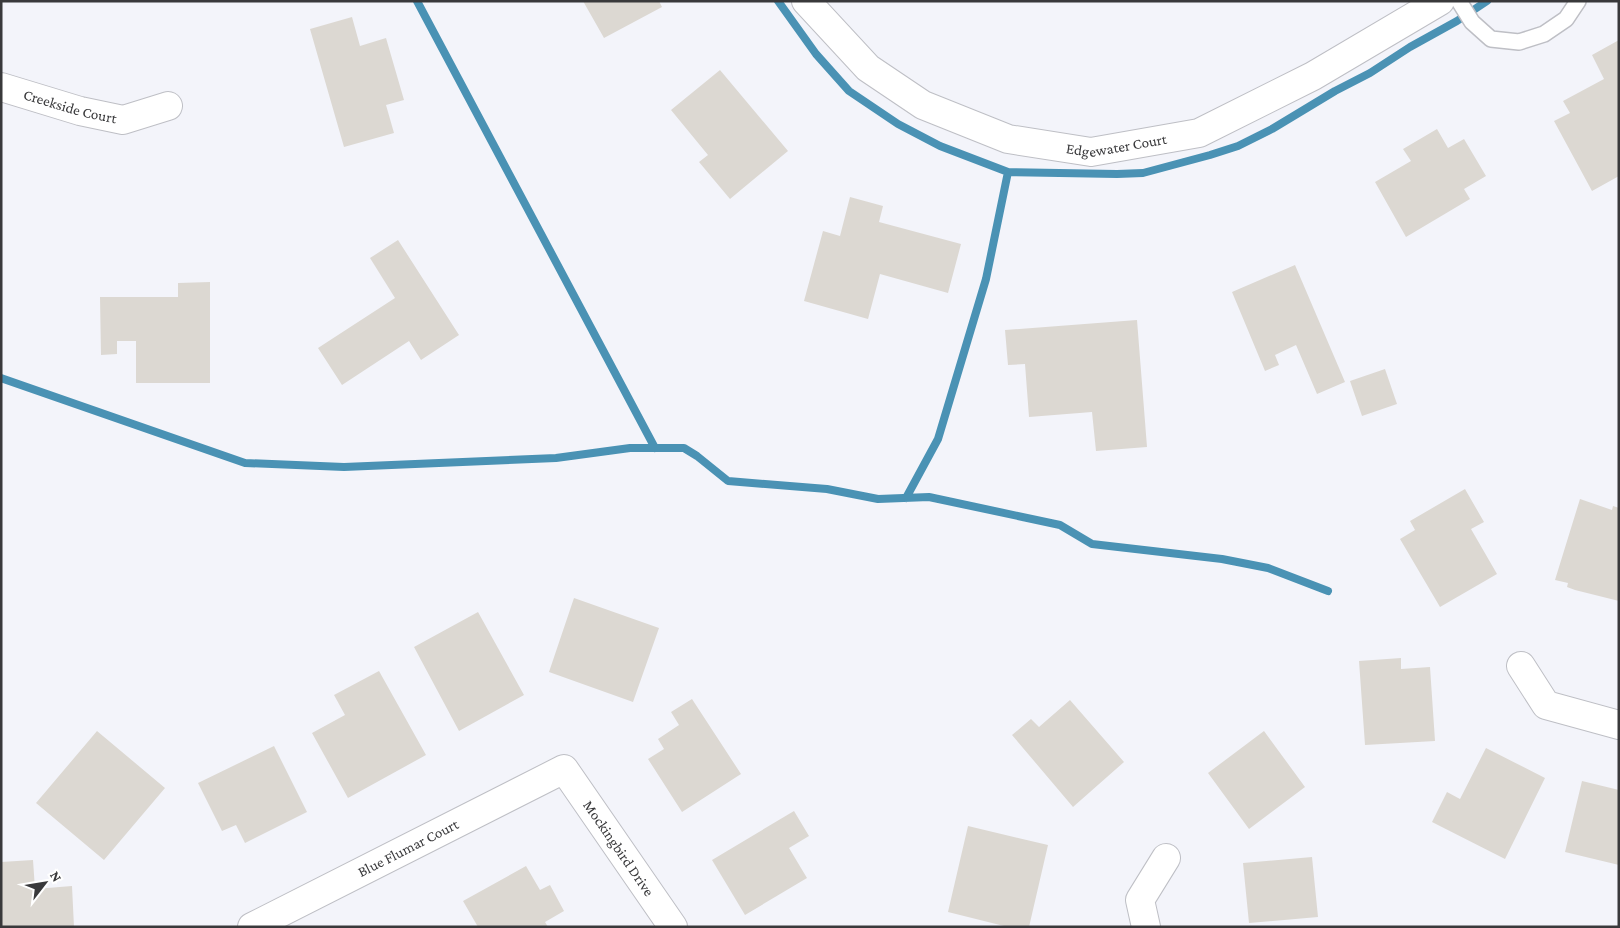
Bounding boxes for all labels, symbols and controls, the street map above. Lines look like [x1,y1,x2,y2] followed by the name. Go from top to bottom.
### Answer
[22,86,119,127] street label: Creekside Court
[1065,131,1169,161] street label: Edgewater Court
[580,797,657,899] street label: Mockingbird Drive
[355,815,462,880] street label: Blue Flumar Court
[20,858,70,908] north arrow
[47,868,66,885] text: N

